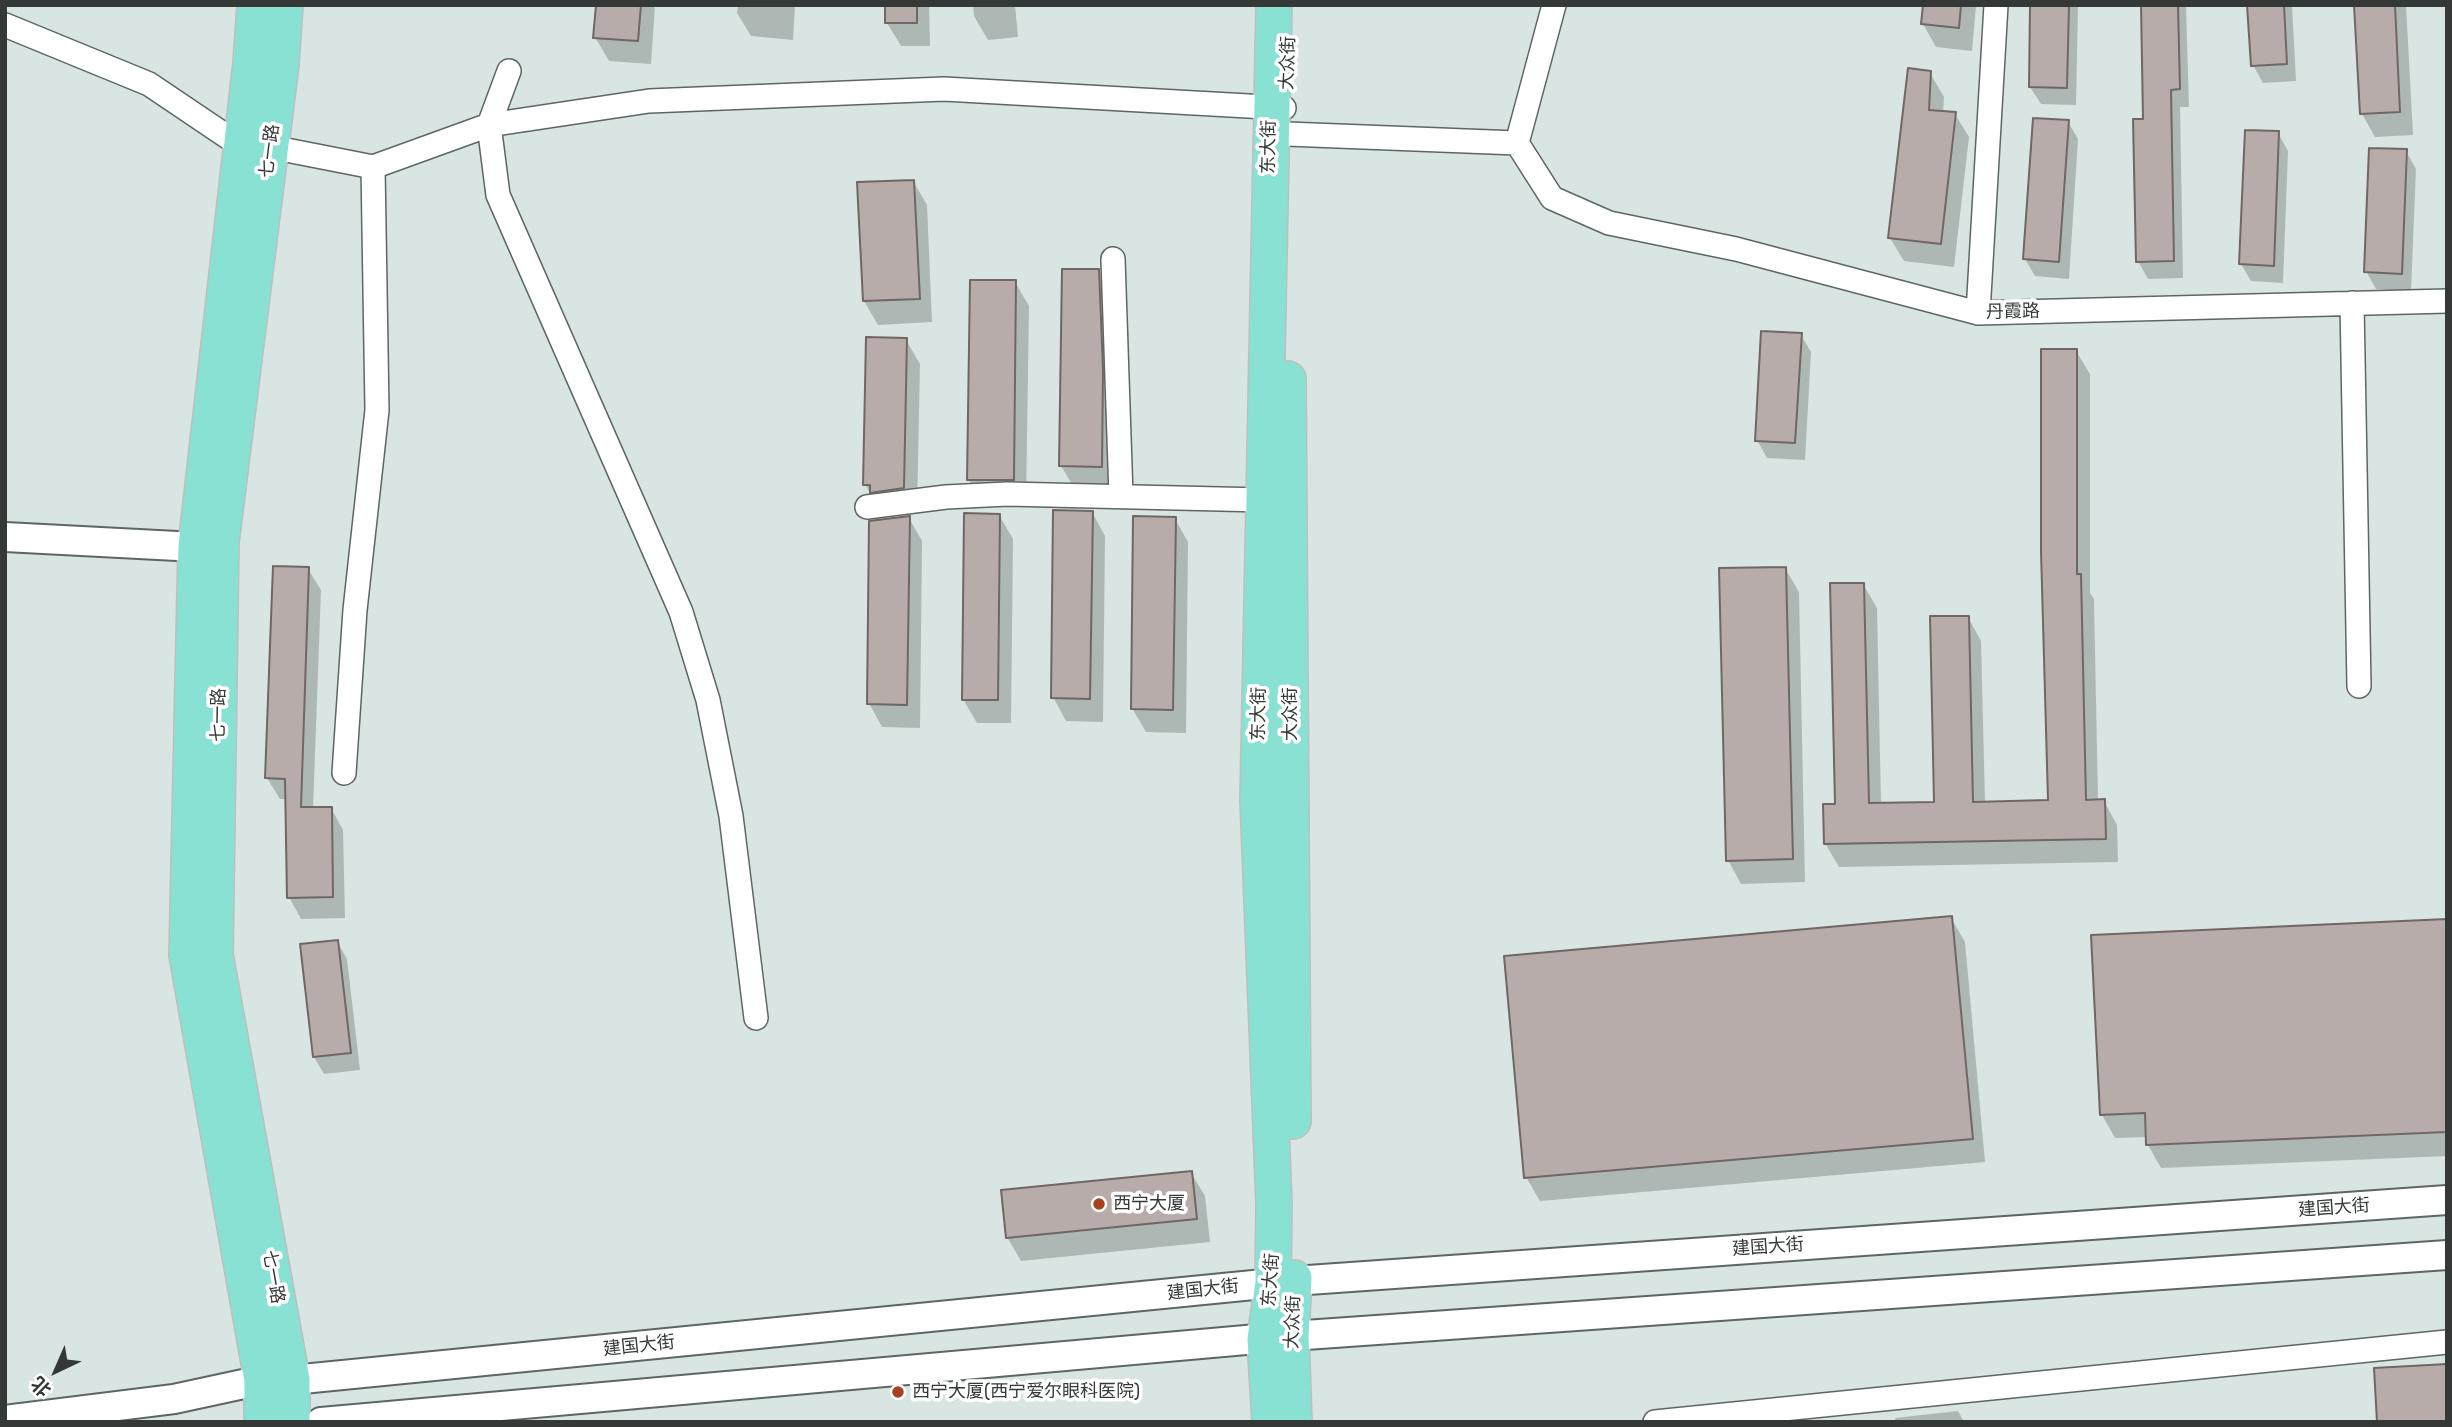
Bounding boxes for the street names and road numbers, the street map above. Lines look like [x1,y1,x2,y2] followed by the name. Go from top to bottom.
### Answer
[1276,36,1300,90] street label: 大众街
[1258,120,1280,174] street label: 东大街
[256,123,284,179] street label: 七一路
[1986,301,2040,323] street label: 丹霞路
[1248,687,1270,741] street label: 东大街
[1280,687,1302,741] street label: 大众街
[208,688,230,742] street label: 七一路
[2297,1195,2371,1221] street label: 建国大街
[1731,1234,1805,1260] street label: 建国大街
[258,1249,288,1305] street label: 七一路
[1258,1252,1284,1308] street label: 东大街
[1166,1275,1240,1305] street label: 建国大街
[1281,1295,1305,1349] street label: 大众街
[602,1331,676,1361] street label: 建国大街

